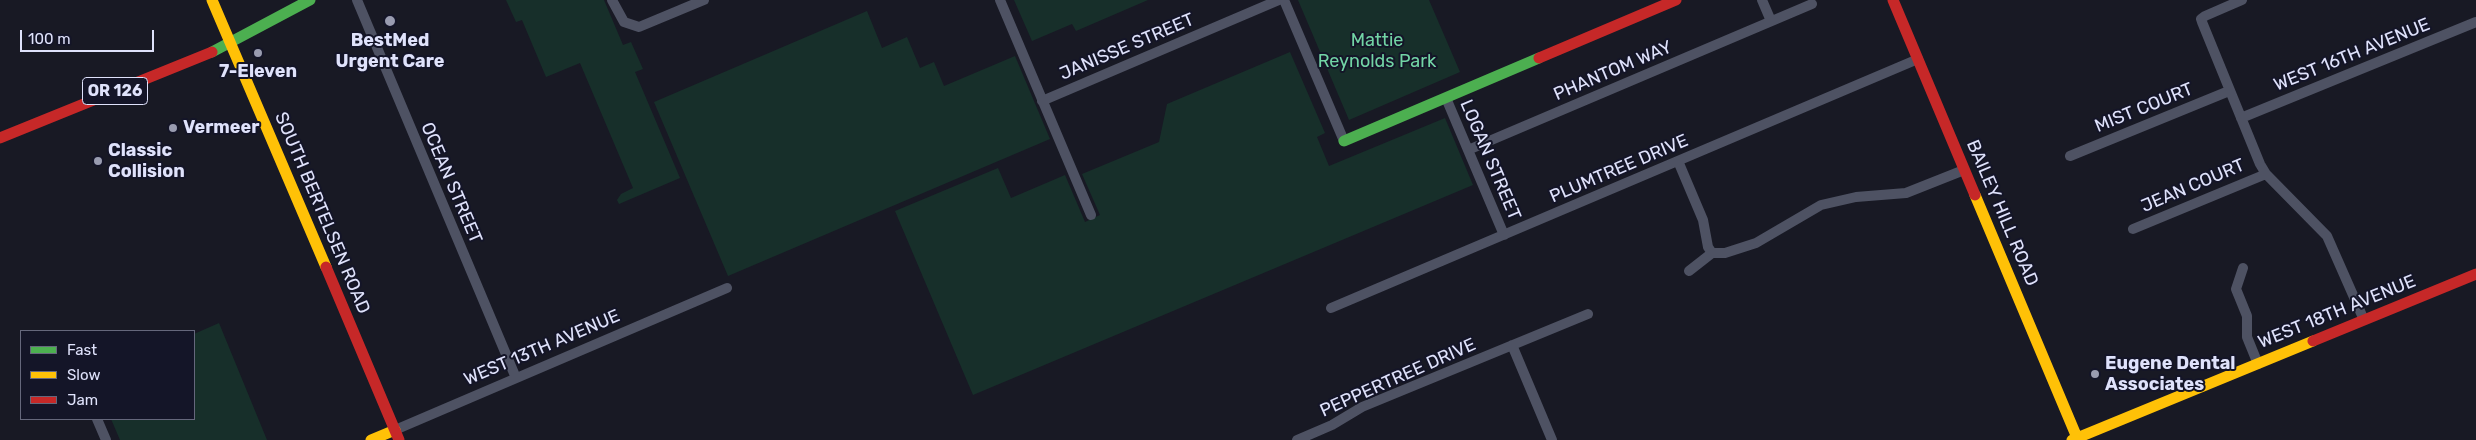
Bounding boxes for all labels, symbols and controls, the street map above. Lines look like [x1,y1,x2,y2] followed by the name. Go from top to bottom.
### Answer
[1057,9,1197,85] street label: JANISSE STREET
[383,14,397,28] marker: BestMed Urgent Care
[2271,14,2433,96] street label: WEST 16TH AVENUE
[22,20,156,52] scale bar
[28,30,70,48] text: 100 m
[336,30,444,72] place label: BestMed Urgent Care
[1318,30,1436,72] park label: Mattie Reynolds Park
[1551,36,1675,106] street label: PHANTOM WAY
[252,47,264,59] marker: 7-Eleven
[219,61,297,83] place label: 7-Eleven
[82,78,148,104] road number: OR 126
[2092,79,2196,137] street label: MIST COURT
[1455,97,1525,223] street label: LOGAN STREET
[270,109,374,317] street label: SOUTH BERTELSEN ROAD
[183,117,259,139] place label: Vermeer
[416,119,486,247] street label: OCEAN STREET
[167,122,179,134] marker: Vermeer
[1546,130,1692,208] street label: PLUMTREE DRIVE
[1961,137,2043,289] street label: BAILEY HILL ROAD
[108,140,185,182] place label: Classic Collision
[92,155,104,167] marker: Classic Collision
[2138,155,2248,217] street label: JEAN COURT
[2255,271,2419,353] street label: WEST 18TH AVENUE
[461,305,623,391] street label: WEST 13TH AVENUE
[20,330,195,420] legend
[1317,334,1479,422] street label: PEPPERTREE DRIVE
[67,341,97,359] text: Fast
[2105,353,2235,396] place label: Eugene Dental Associates
[67,366,100,384] text: Slow
[2089,368,2101,380] marker: Eugene Dental Associates
[67,391,98,409] text: Jam

